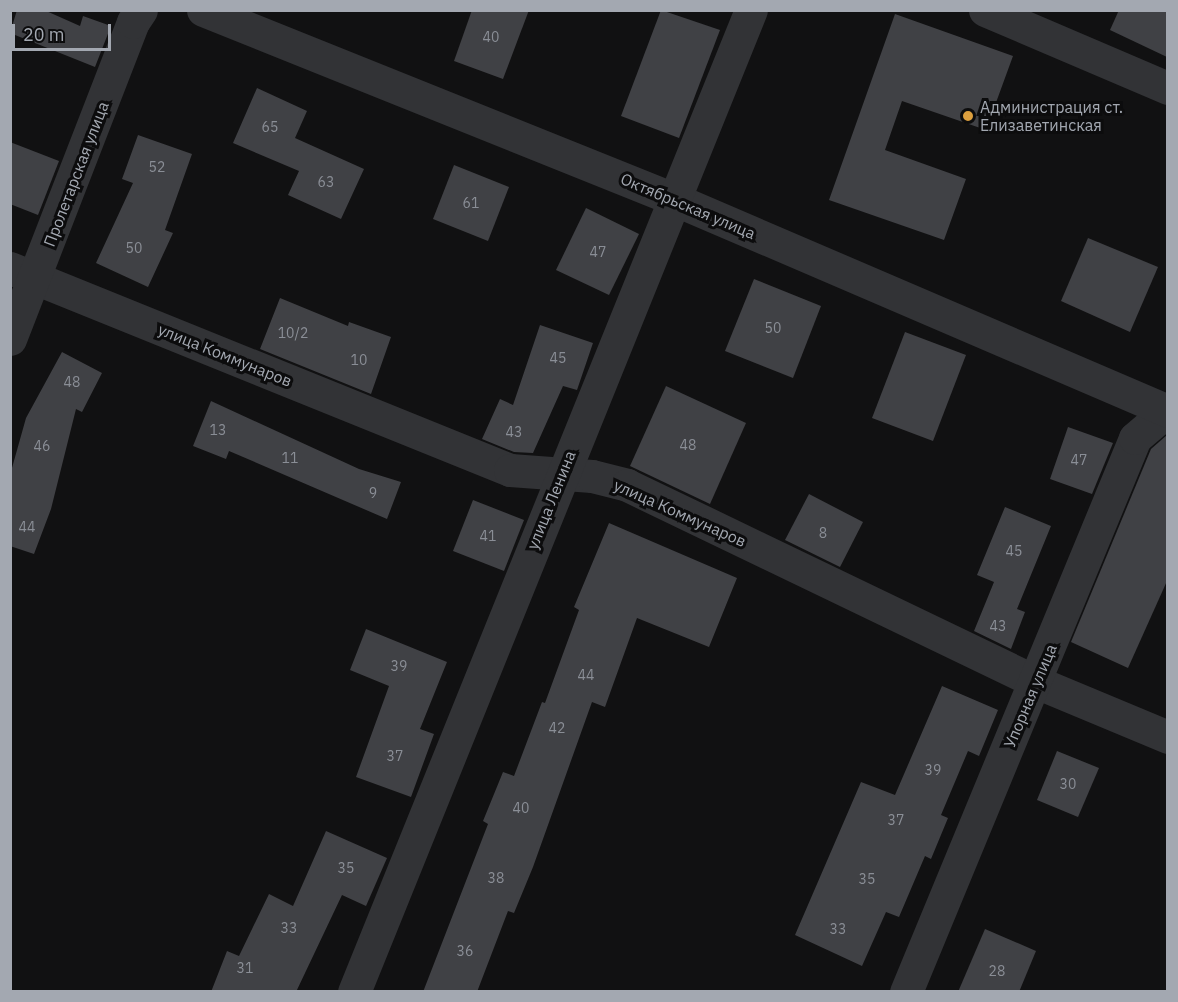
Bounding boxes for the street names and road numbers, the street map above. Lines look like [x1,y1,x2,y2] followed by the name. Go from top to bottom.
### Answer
[39,99,113,249] street label: Пролетарская улица
[618,169,758,243] street label: Октябрьская улица
[155,319,295,391] street label: улица Коммунаров
[523,448,579,552] street label: улица Ленина
[611,475,749,551] street label: улица Коммунаров
[999,641,1061,751] street label: Упорная улица

